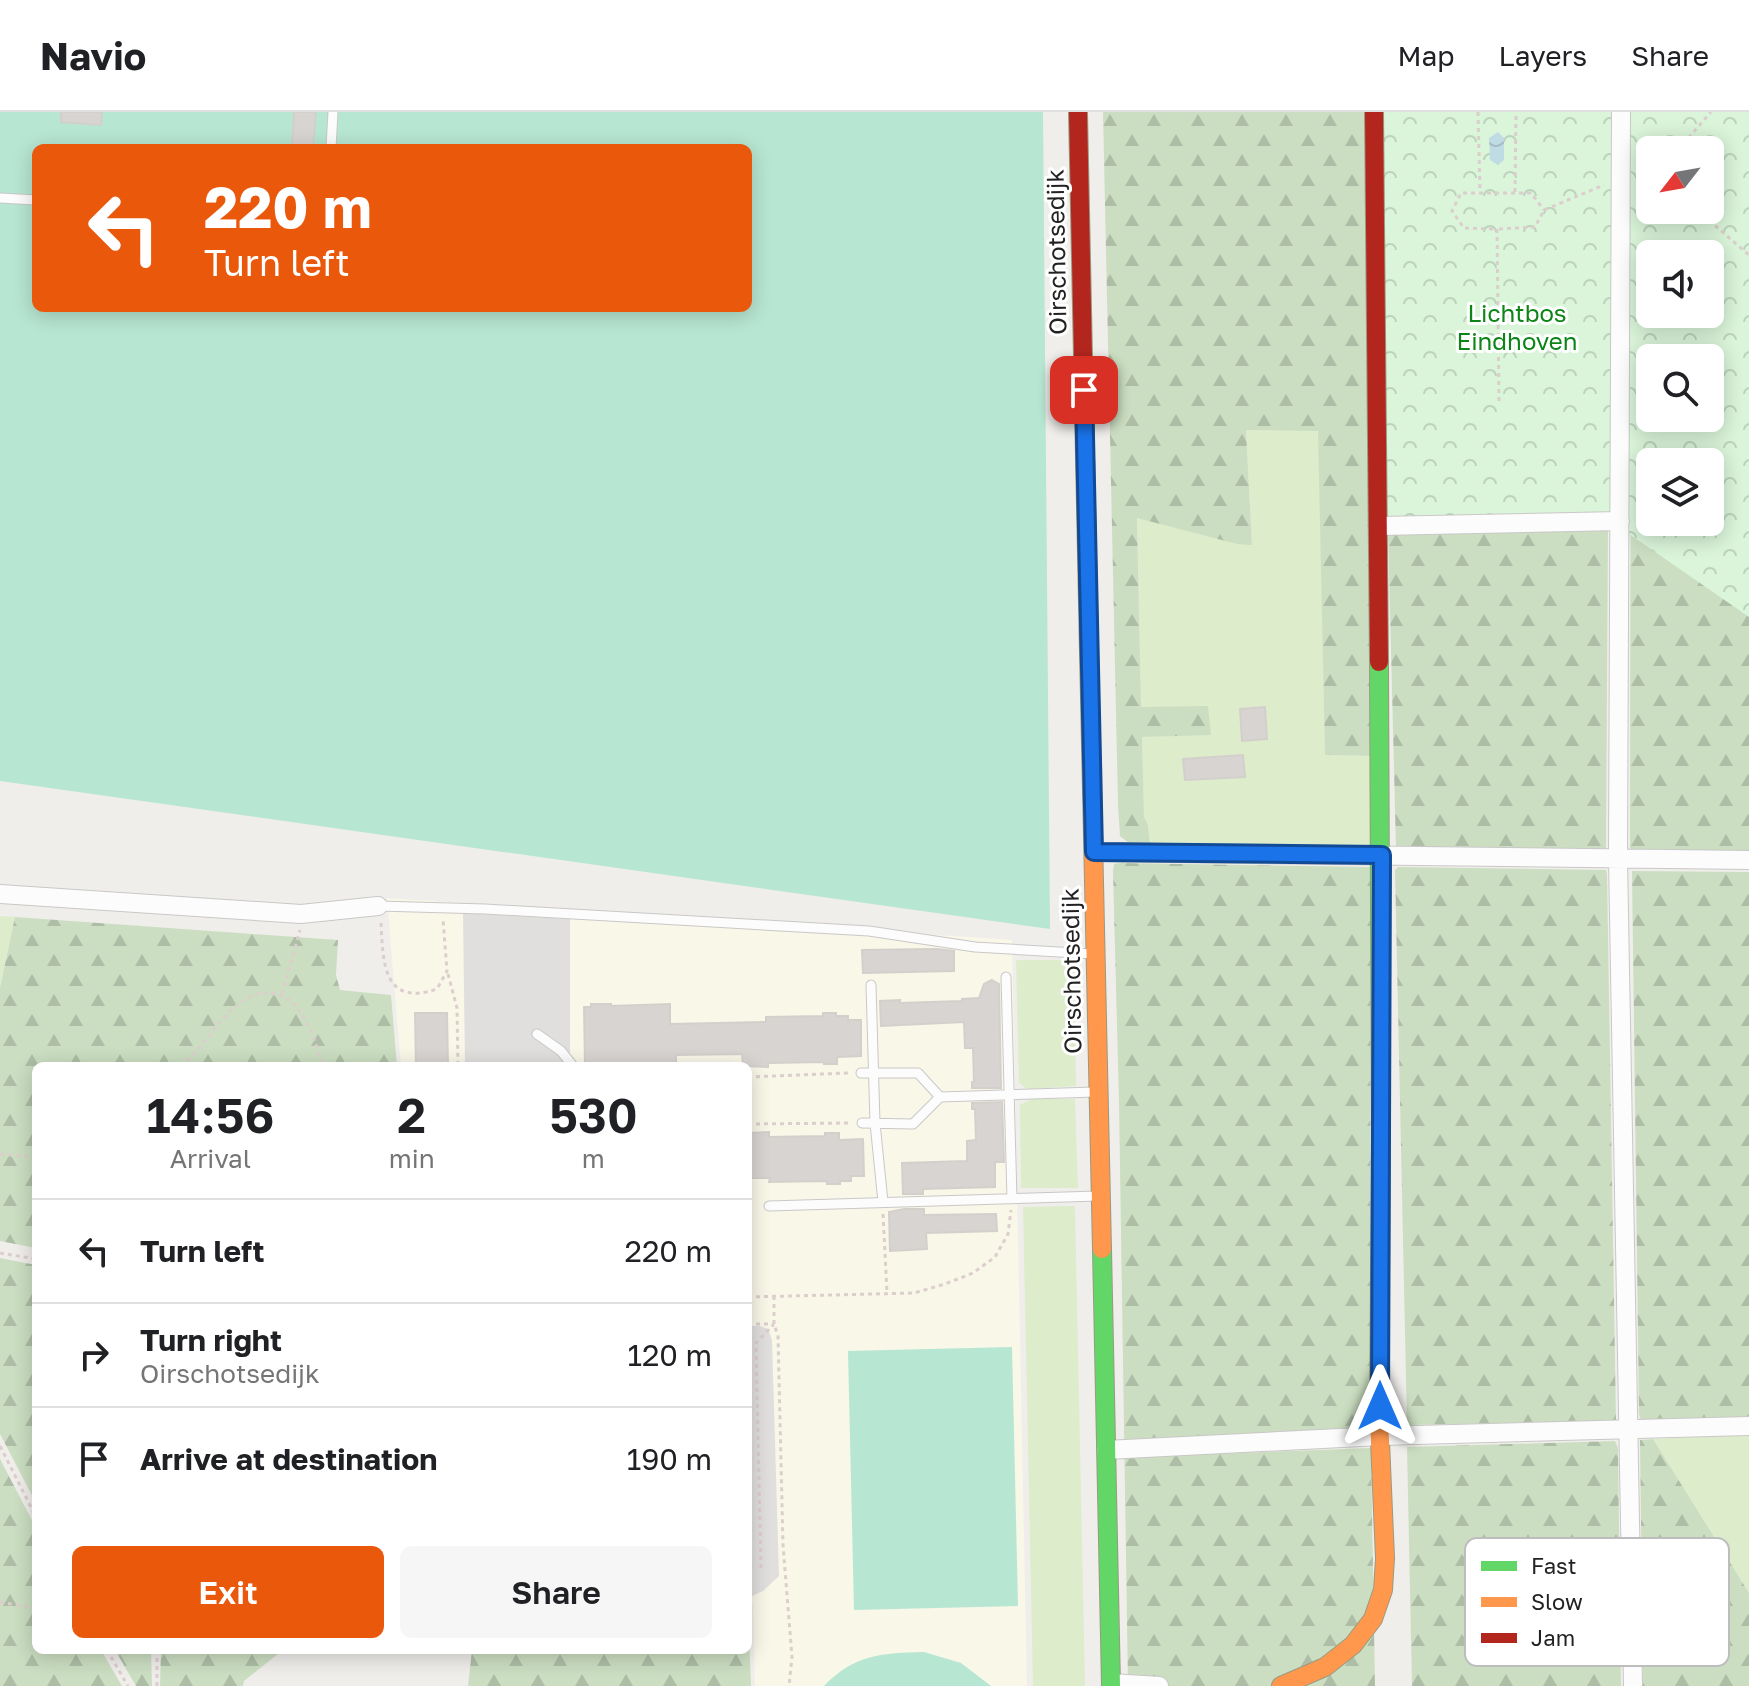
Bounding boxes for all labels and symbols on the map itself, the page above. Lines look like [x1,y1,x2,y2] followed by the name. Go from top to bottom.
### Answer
[1636,136,1724,224] north arrow
[1040,169,1071,335] street label: Oirschotsedijk
[1457,298,1577,355] park label: Lichtbos Eindhoven
[1050,356,1118,424] pin
[1055,888,1086,1054] street label: Oirschotsedijk
[1338,1364,1422,1448] position arrow
[1465,1538,1729,1666] legend
[1531,1552,1577,1579] text: Fast
[1531,1588,1583,1615] text: Slow
[1531,1624,1575,1651] text: Jam

